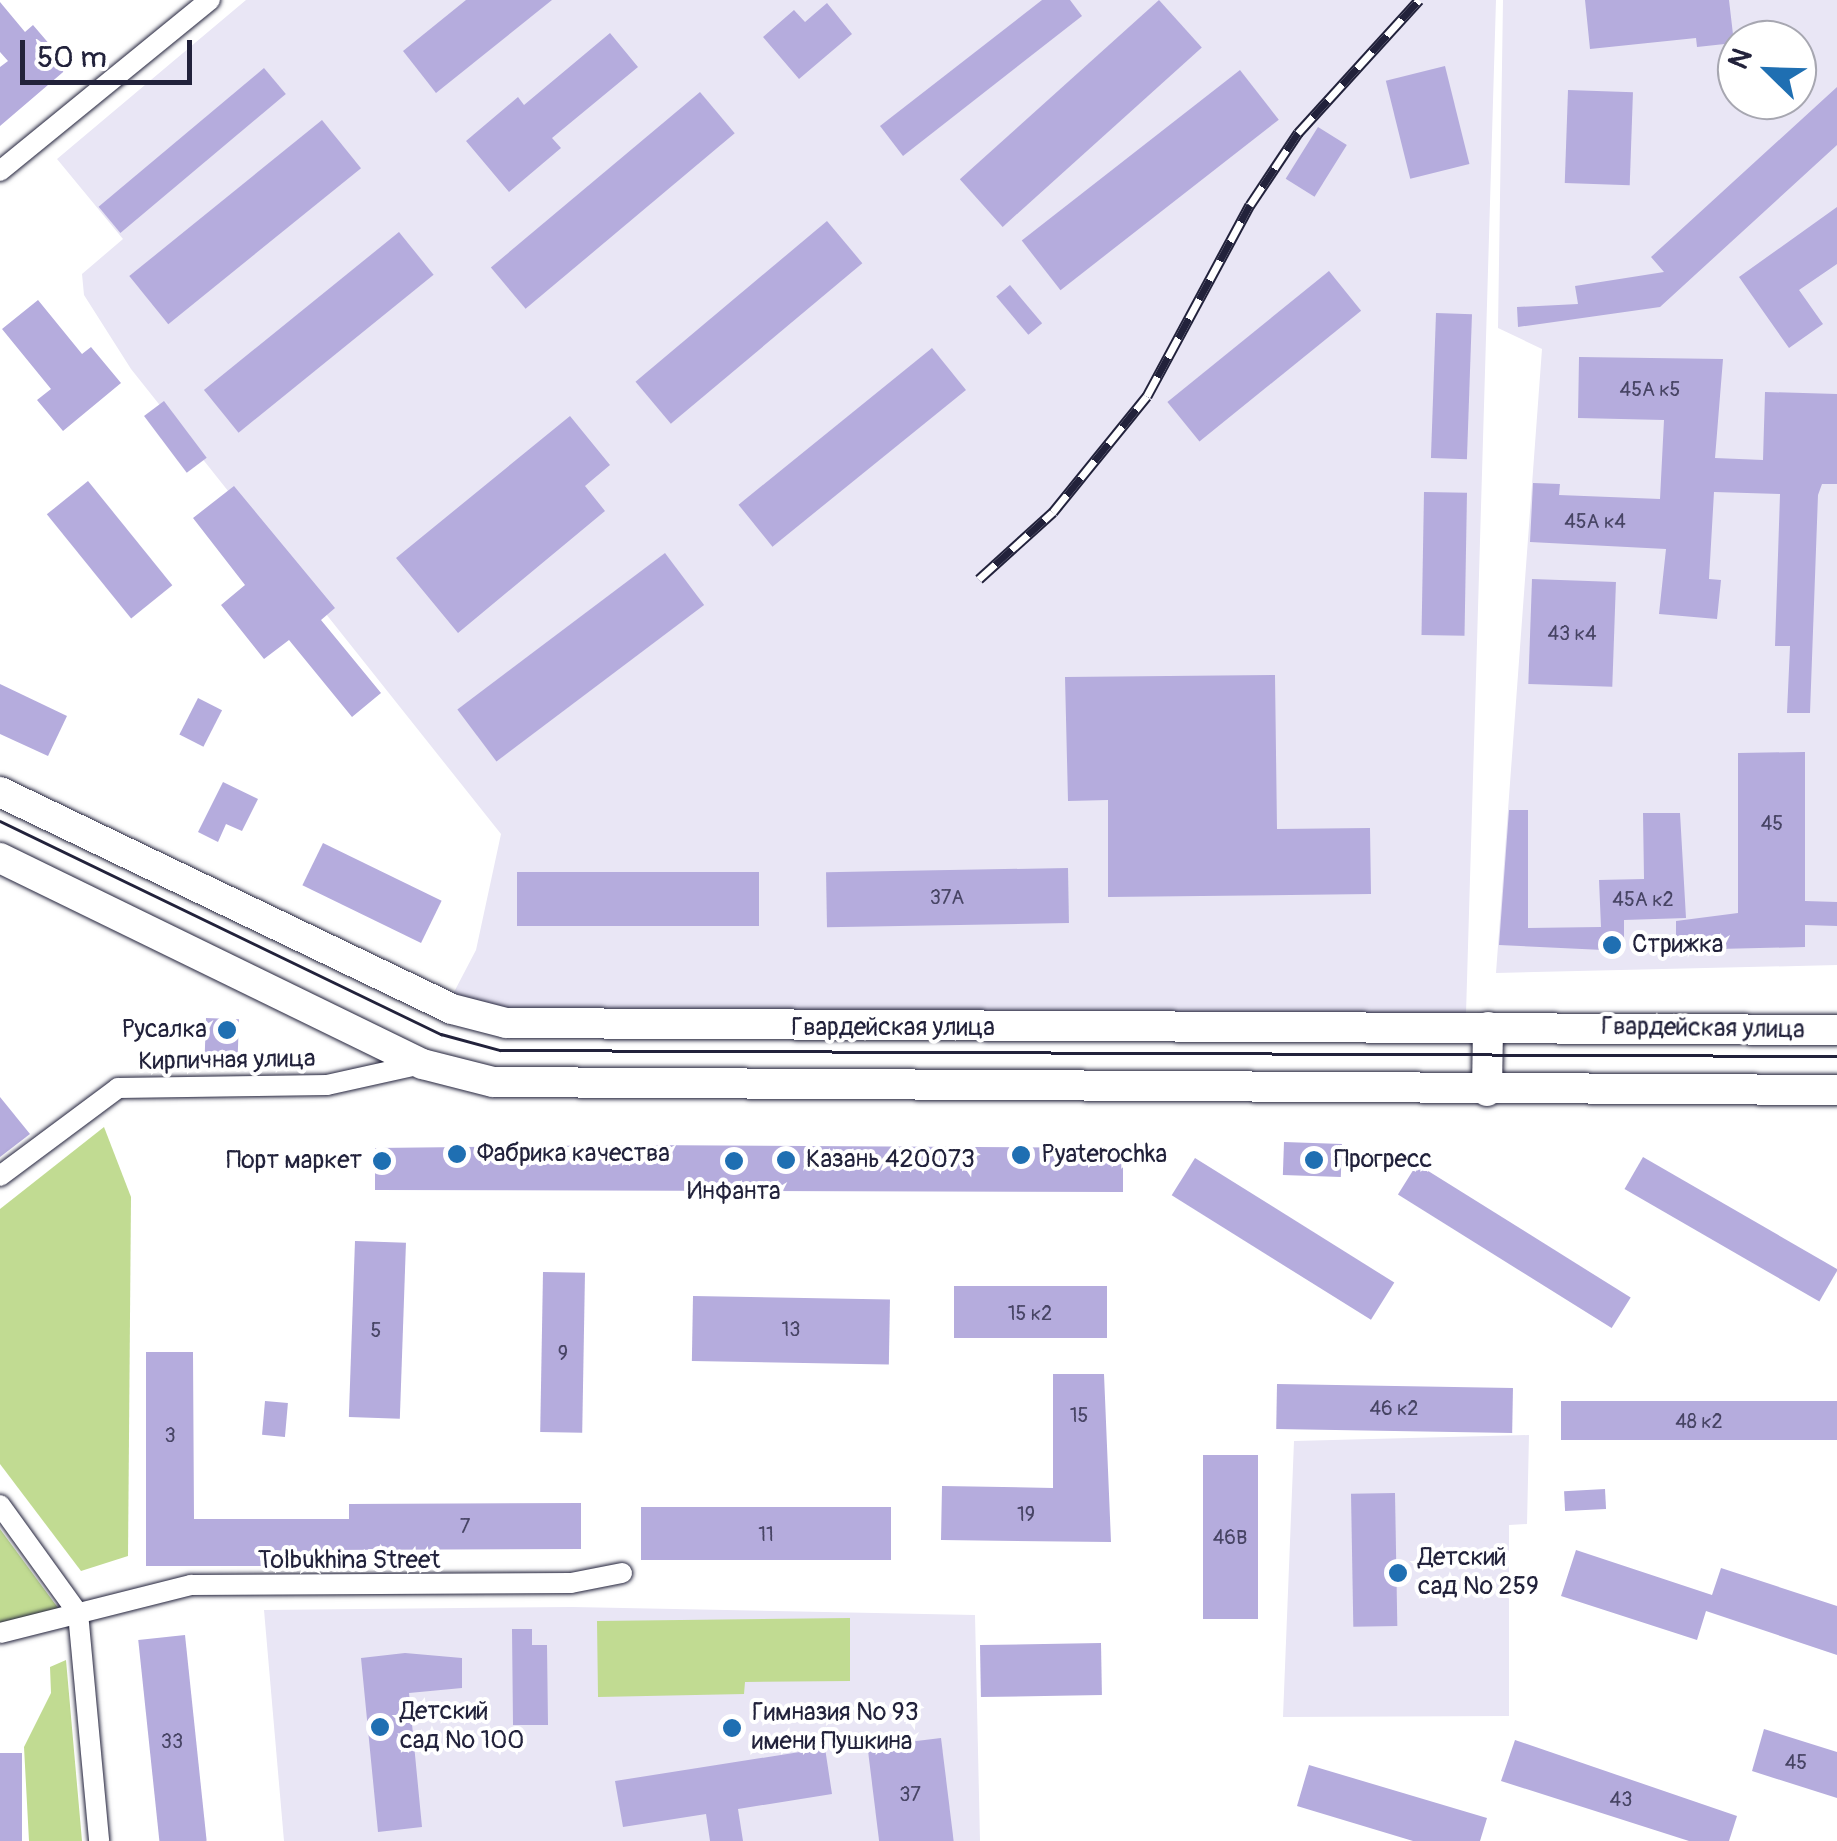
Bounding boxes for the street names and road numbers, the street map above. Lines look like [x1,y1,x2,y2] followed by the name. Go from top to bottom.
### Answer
[1601,1012,1805,1046] street label: Гвардейская улица
[791,1013,995,1043] street label: Гвардейская улица
[138,1044,316,1078] street label: Кирпичная улица
[258,1546,440,1576] street label: Tolbukhina Street

